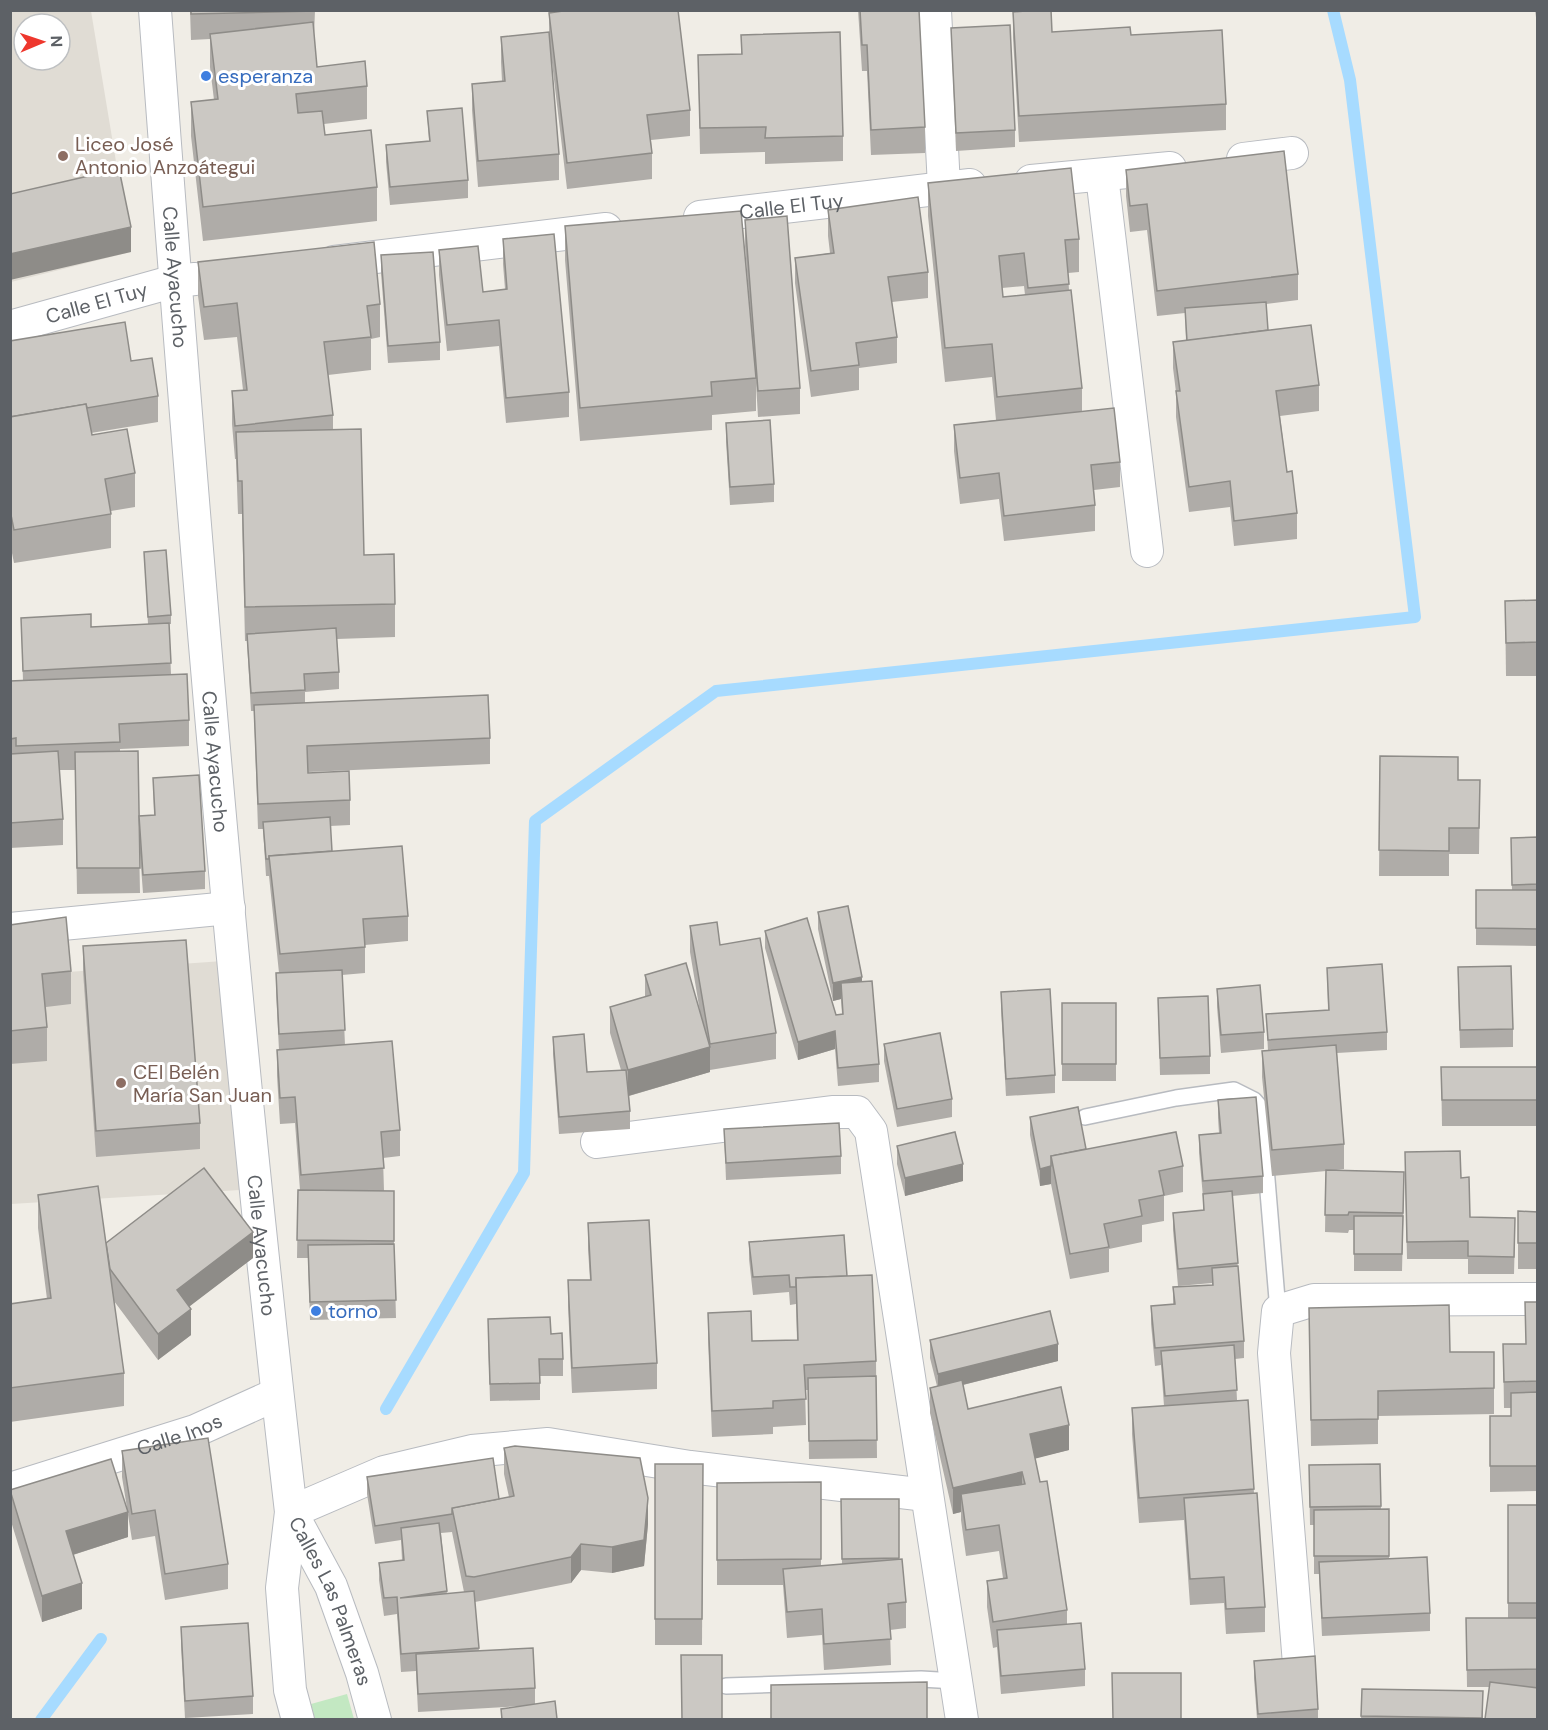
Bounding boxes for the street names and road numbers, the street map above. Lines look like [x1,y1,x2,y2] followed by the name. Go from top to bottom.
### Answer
[738,187,845,225] street label: Calle El Tuy
[157,205,194,349] street label: Calle Ayacucho
[43,276,151,329] street label: Calle El Tuy
[196,690,234,834] street label: Calle Ayacucho
[241,1173,282,1317] street label: Calle Ayacucho
[134,1407,226,1461] street label: Calle Inos
[283,1512,378,1688] street label: Calles Las Palmeras

